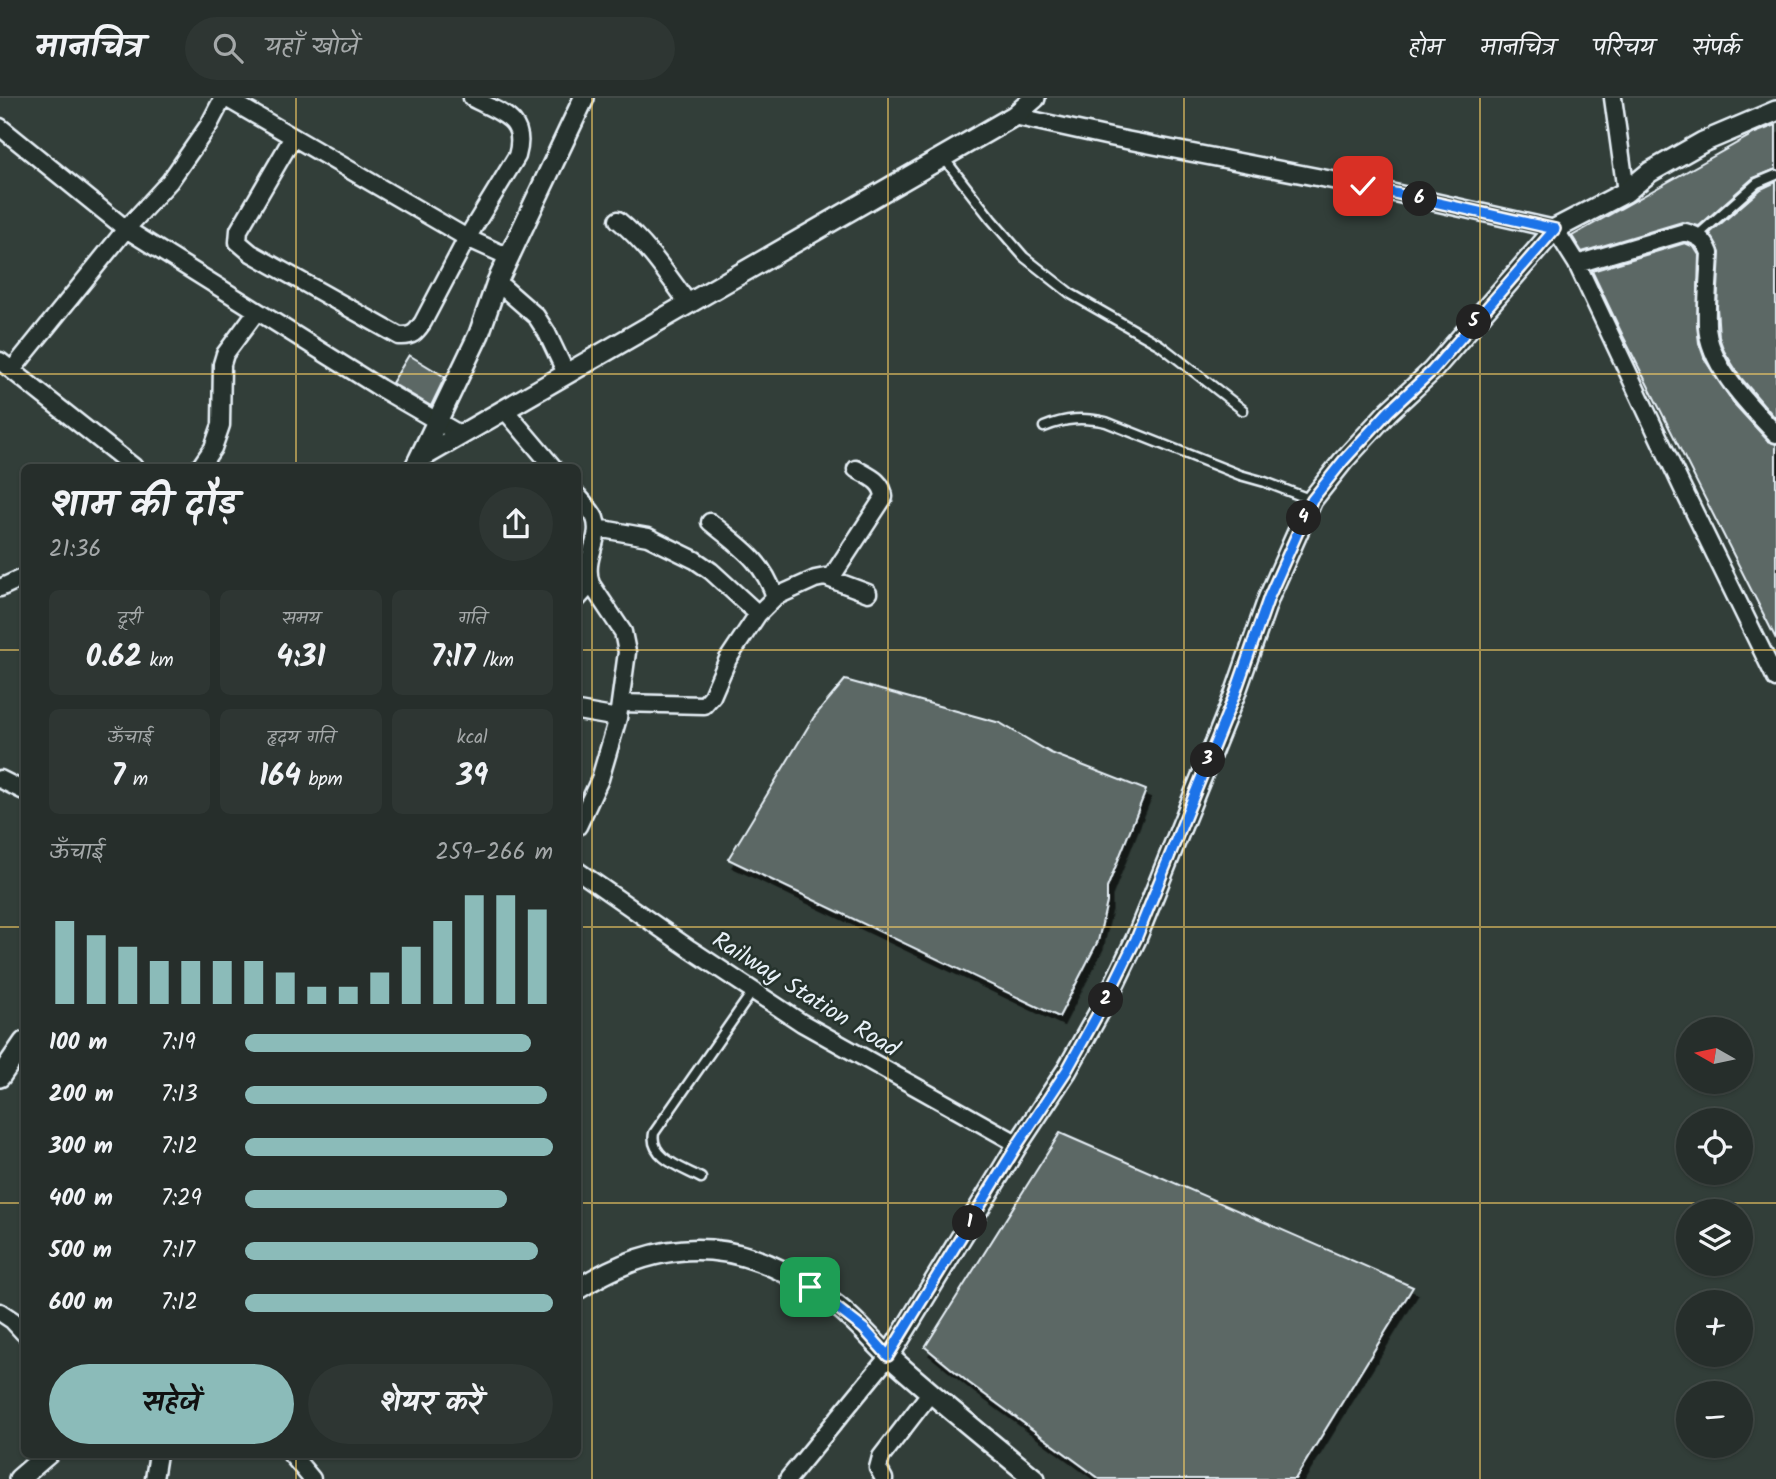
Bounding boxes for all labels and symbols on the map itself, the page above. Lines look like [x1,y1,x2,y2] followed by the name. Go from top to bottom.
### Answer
[1333,156,1393,216] pin
[1402,182,1438,217] pin: 6
[1456,304,1492,340] pin: 5
[1286,500,1322,536] pin: 4
[1190,742,1226,778] pin: 3
[704,922,908,1069] street label: Railway Station Road
[1088,982,1124,1018] pin: 2
[1676,1017,1754,1094] north arrow
[953,1206,988,1240] pin: 1
[780,1257,840,1317] pin

